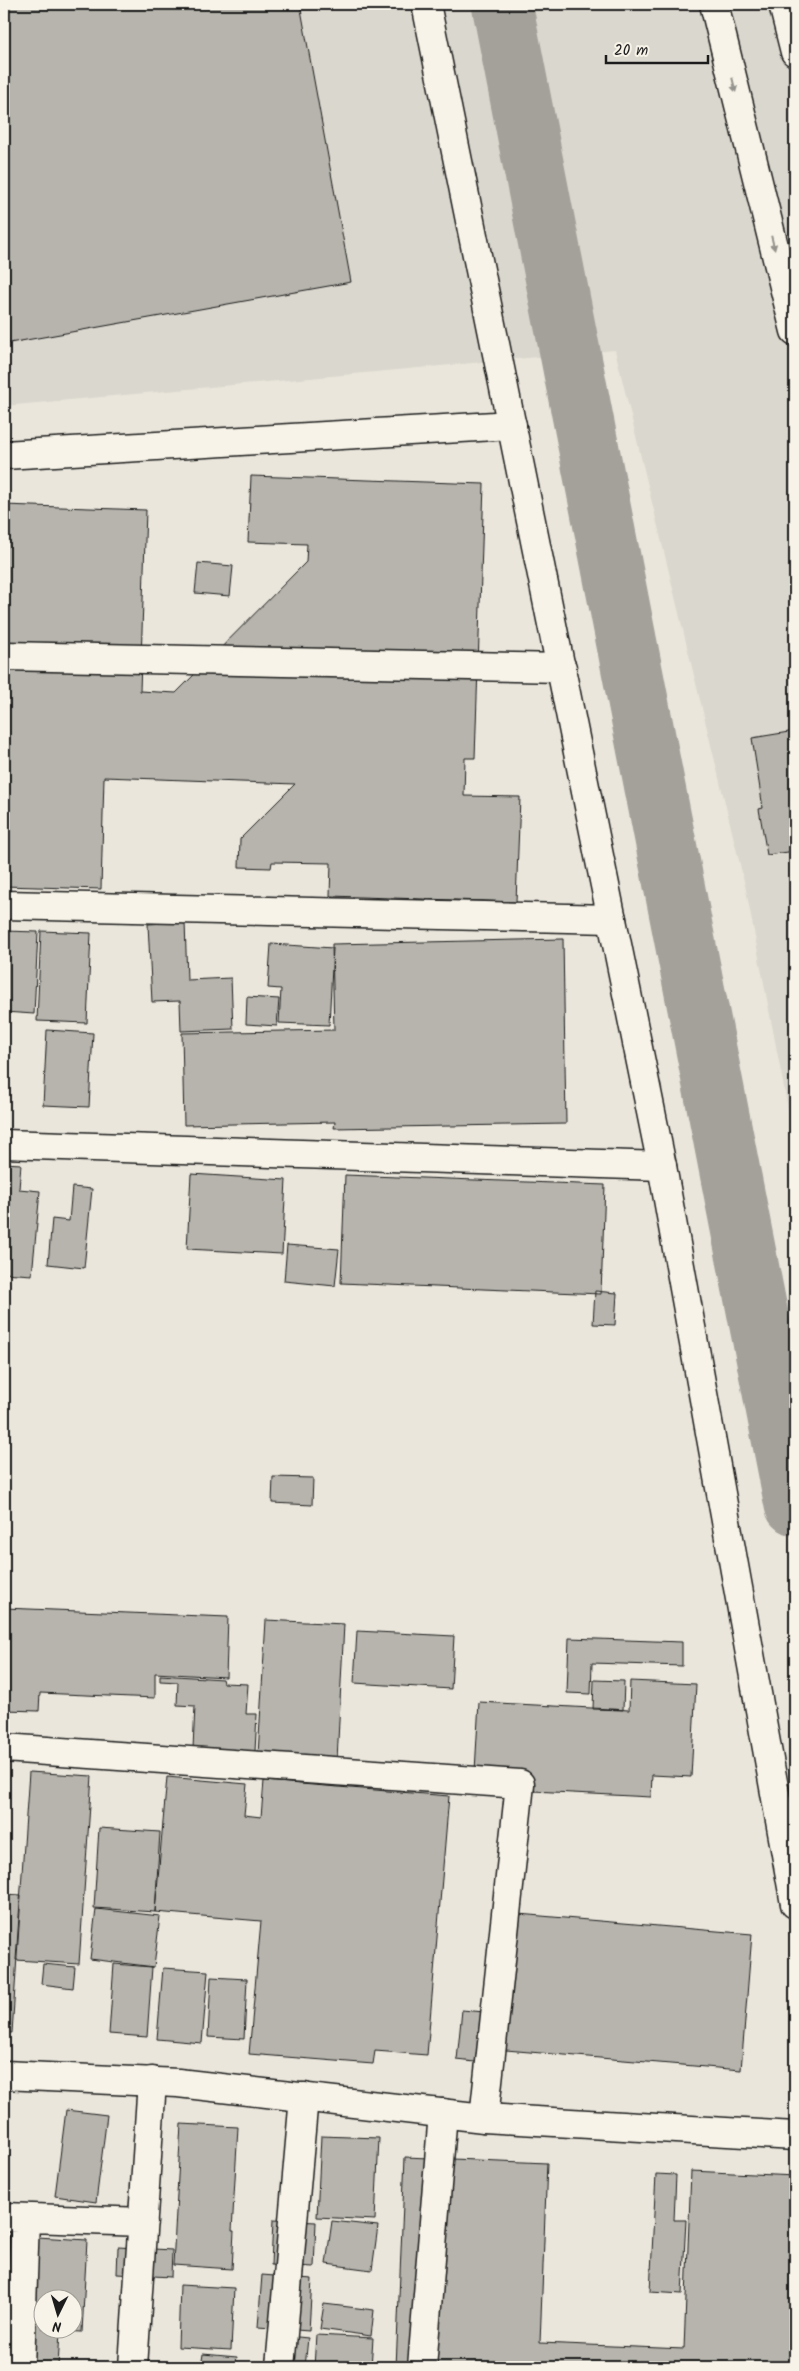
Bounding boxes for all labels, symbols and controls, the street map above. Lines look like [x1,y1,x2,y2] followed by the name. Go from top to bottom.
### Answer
[606,32,709,64] scale bar
[614,39,648,63] text: 20 m
[730,78,738,93] one-way arrow
[769,235,777,250] one-way arrow
[32,2288,82,2338] north arrow
[51,2315,62,2337] text: N

